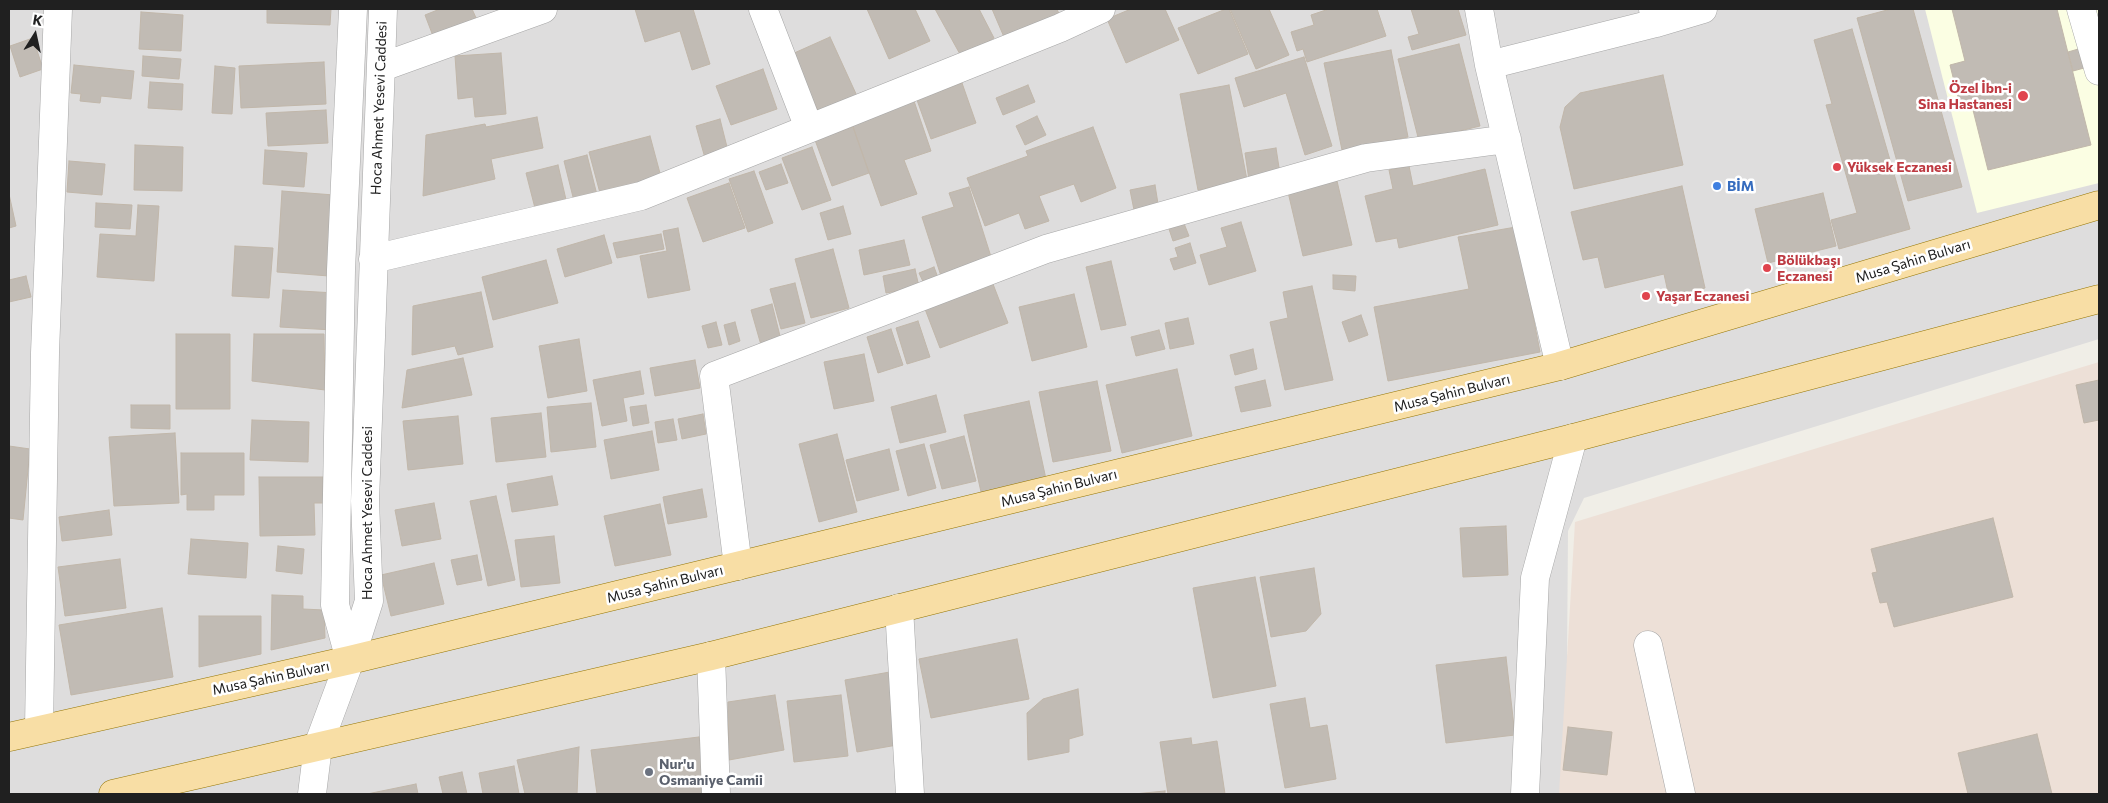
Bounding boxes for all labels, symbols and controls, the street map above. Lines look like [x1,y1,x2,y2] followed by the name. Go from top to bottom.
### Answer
[10,10,60,60] north arrow
[31,11,44,29] text: K
[368,21,390,195] street label: Hoca Ahmet Yesevi Caddesi
[1918,80,2012,112] place label: Özel İbn-i Sina Hastanesi
[2016,89,2030,103] marker: Özel İbn-i Sina Hastanesi
[1847,159,1952,175] place label: Yüksek Eczanesi
[1831,161,1843,173] marker: Yüksek Eczanesi
[1727,178,1754,194] place label: BİM
[1711,180,1723,192] marker: BİM
[1853,236,1973,286] street label: Musa Şahin Bulvarı
[1777,252,1841,284] place label: Bölükbaşı Eczanesi
[1761,262,1773,274] marker: Bölükbaşı Eczanesi
[1656,288,1749,304] place label: Yaşar Eczanesi
[1640,290,1652,302] marker: Yaşar Eczanesi
[1392,370,1512,416] street label: Musa Şahin Bulvarı
[359,426,375,600] street label: Hoca Ahmet Yesevi Caddesi
[999,465,1119,511] street label: Musa Şahin Bulvarı
[605,561,725,607] street label: Musa Şahin Bulvarı
[211,657,331,699] street label: Musa Şahin Bulvarı
[659,756,763,789] place label: Nur'u Osmaniye Camii
[643,766,655,778] marker: Nur'u Osmaniye Camii

